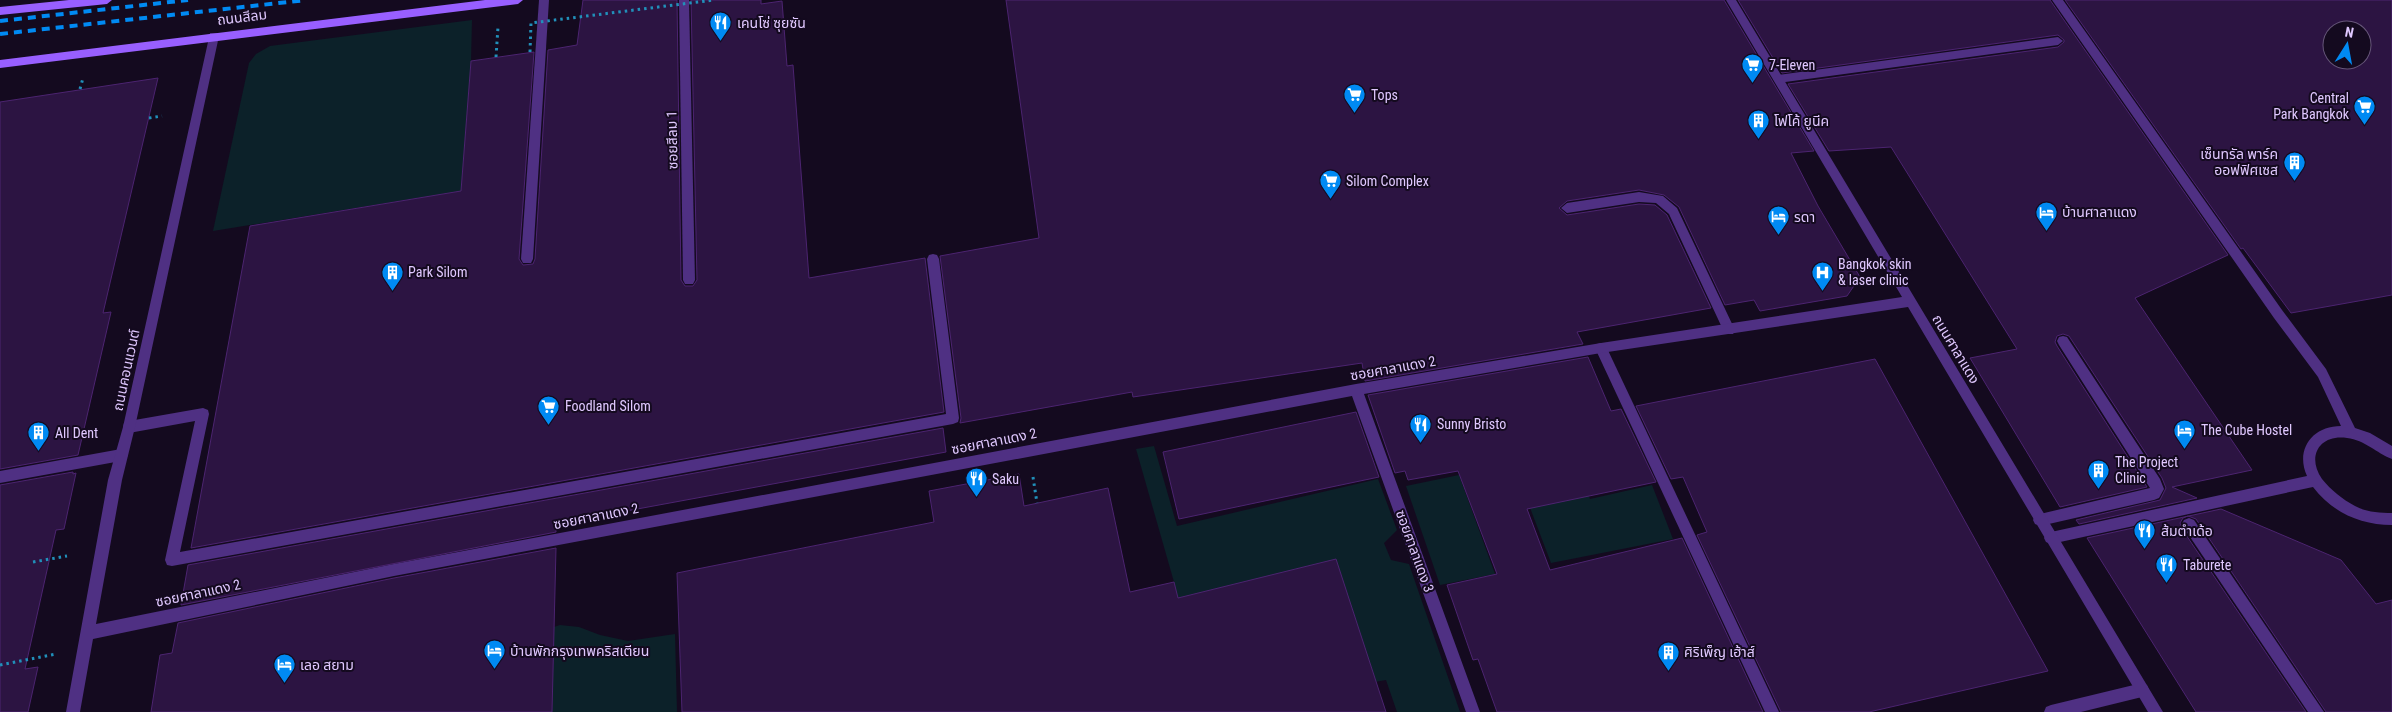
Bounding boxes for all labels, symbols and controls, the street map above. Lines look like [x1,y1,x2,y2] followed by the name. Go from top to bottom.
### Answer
[216,6,268,28] street label: ถนนสีลม
[709,11,733,42] restaurant icon: เคนโซ่ ซุยซัน
[737,15,806,32] place label: เคนโซ่ ซุยซัน
[2322,20,2372,70] north arrow
[2344,24,2355,41] text: N
[1741,53,1765,84] supermarket icon: 7-Eleven
[1769,57,1815,73] place label: 7-Eleven
[1343,83,1367,114] supermarket icon: Tops
[1371,87,1398,103] place label: Tops
[2273,90,2350,122] place label: Central Park Bangkok
[2353,94,2377,125] supermarket icon: Central Park Bangkok
[1746,109,1770,140] building icon: โฟโค้ ยูนีค
[663,110,681,170] street label: ซอยสีลม 1
[1774,113,1829,130] place label: โฟโค้ ยูนีค
[2200,146,2278,178] place label: เซ็นทรัล พาร์ค ออฟฟิศเซส
[2282,150,2306,181] building icon: เซ็นทรัล พาร์ค ออฟฟิศเซส
[1318,169,1342,200] supermarket icon: Silom Complex
[1346,173,1429,189] place label: Silom Complex
[2034,200,2058,231] hotel icon: บ้านศาลาแดง
[2062,204,2137,220] place label: บ้านศาลาแดง
[1766,205,1790,236] hotel icon: รดา
[1794,209,1815,225] place label: รดา
[1838,256,1912,288] place label: Bangkok skin & laser clinic
[380,260,404,291] building icon: Park Silom
[1810,260,1834,291] hospital icon: Bangkok skin & laser clinic
[408,264,467,280] place label: Park Silom
[1929,312,1983,386] street label: ถนนศาลาแดง
[110,328,142,412] street label: ถนนคอนแวนต์
[1349,353,1437,383] street label: ซอยศาลาแดง 2
[537,394,561,425] supermarket icon: Foodland Silom
[565,398,651,414] place label: Foodland Silom
[1409,412,1433,443] restaurant icon: Sunny Bristo
[1437,416,1506,432] place label: Sunny Bristo
[2173,418,2197,449] hotel icon: The Cube Hostel
[27,421,51,452] building icon: All Dent
[2201,422,2292,438] place label: The Cube Hostel
[55,425,98,441] place label: All Dent
[950,425,1038,457] street label: ซอยศาลาแดง 2
[2115,454,2178,486] place label: The Project Clinic
[2087,458,2111,489] building icon: The Project Clinic
[964,467,988,498] restaurant icon: Saku
[992,471,1019,487] place label: Saku
[552,500,640,532] street label: ซอยศาลาแดง 2
[1393,508,1437,594] street label: ซอยศาลาแดง 3
[2133,519,2157,550] restaurant icon: ส้มตำเด้อ
[2161,523,2213,539] place label: ส้มตำเด้อ
[2155,553,2179,584] restaurant icon: Taburete
[2183,557,2232,573] place label: Taburete
[154,576,242,610] street label: ซอยศาลาแดง 2
[482,639,506,670] hotel icon: บ้านพักกรุงเทพคริสเตียน
[1656,640,1680,671] building icon: ศิริเพ็ญ เฮ้าส์
[510,643,649,660] place label: บ้านพักกรุงเทพคริสเตียน
[1684,644,1755,660] place label: ศิริเพ็ญ เฮ้าส์
[272,653,296,684] hotel icon: เลอ สยาม
[300,657,354,673] place label: เลอ สยาม

